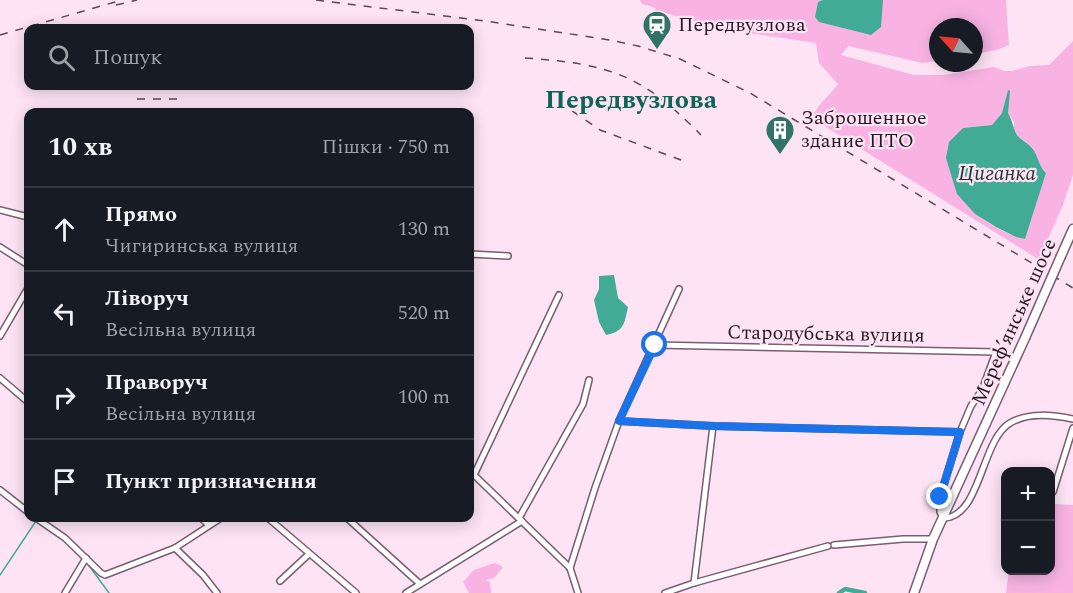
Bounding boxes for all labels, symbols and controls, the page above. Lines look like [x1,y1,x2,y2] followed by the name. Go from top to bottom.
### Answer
[641,9,673,51] station icon: Передвузлова
[678,10,806,40] place label: Передвузлова
[929,18,983,72] north arrow
[24,24,474,90] search box
[45,41,78,74] icon: search
[93,41,163,74] text: Пошук
[545,80,718,120] district label: Передвузлова
[801,103,927,156] place label: Заброшенное здание ПТО
[764,114,796,156] building icon: Заброшенное здание ПТО
[48,127,112,167] text: 10 хв
[322,132,450,162] text: Пішки · 750 m
[958,158,1036,190] water label: Циганка
[105,198,177,231] text: Прямо
[48,213,81,246] icon: ahead
[398,214,450,244] text: 130 m
[105,231,298,261] text: Чигиринська вулиця
[964,234,1064,410] street label: Мереф’янське шосе
[105,282,189,315] text: Ліворуч
[48,297,81,330] icon: left
[398,298,450,328] text: 520 m
[105,315,256,345] text: Весільна вулиця
[727,317,925,351] street label: Стародубська вулиця
[641,331,667,357] route start
[105,366,208,399] text: Праворуч
[48,381,81,414] icon: right
[398,382,450,412] text: 100 m
[105,399,256,429] text: Весільна вулиця
[48,465,81,498] icon: arrive
[105,465,317,498] text: Пункт призначення
[1001,467,1055,575] map controls
[1001,467,1055,521] button: +
[926,483,952,509] route end
[1001,521,1055,575] button: −

